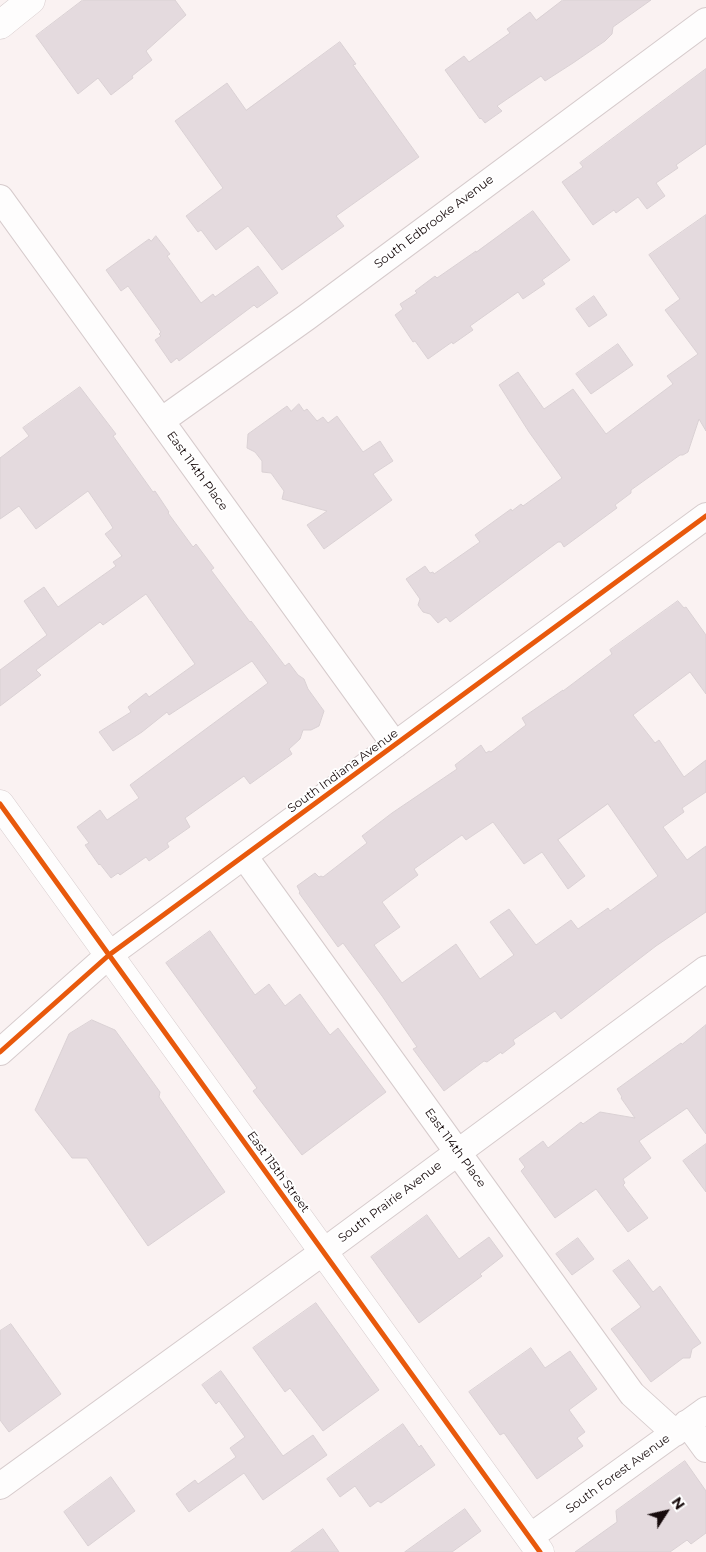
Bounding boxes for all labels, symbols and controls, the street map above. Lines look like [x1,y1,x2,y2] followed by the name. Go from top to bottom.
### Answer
[372,172,496,272] street label: South Edbrooke Avenue
[163,429,231,513] street label: East 114th Place
[285,726,401,816] street label: South Indiana Avenue
[421,1106,489,1190] street label: East 114th Place
[244,1129,312,1215] street label: East 115th Street
[335,1158,445,1246] street label: South Prairie Avenue
[563,1431,673,1517] street label: South Forest Avenue
[641,1487,691,1537] north arrow
[668,1494,689,1513] text: N

